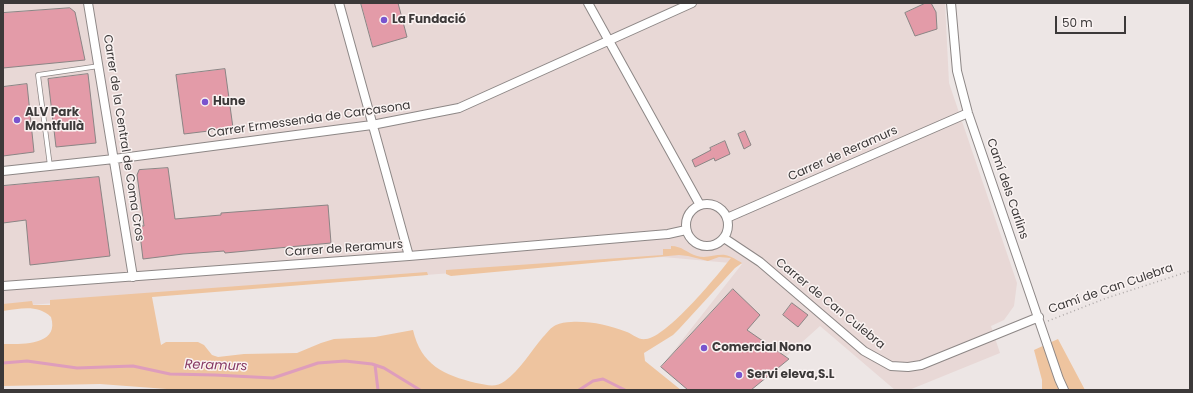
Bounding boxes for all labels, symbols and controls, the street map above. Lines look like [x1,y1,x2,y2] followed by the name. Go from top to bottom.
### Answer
[1057,8,1128,34] scale bar
[392,13,466,27] place label: La Fundació
[1062,14,1093,31] text: 50 m
[379,15,389,25] marker: La Fundació
[100,34,146,242] street label: Carrer de la Central de Coma Cros
[213,95,245,109] place label: Hune
[200,97,210,107] marker: Hune
[207,99,411,141] street label: Carrer Ermessenda de Carcasona
[25,106,84,134] place label: ALV Park Montfullà
[12,115,22,125] marker: ALV Park Montfullà
[786,123,900,185] street label: Carrer de Reramurs
[983,137,1031,241] street label: Camí dels Carlins
[284,238,404,260] street label: Carrer de Reramurs
[772,255,888,353] street label: Carrer de Can Culebra
[1047,261,1175,317] street label: Camí de Can Culebra
[712,341,811,355] place label: Comercial Nono
[699,343,709,353] marker: Comercial Nono
[184,357,248,375] water label: Reramurs
[747,368,834,382] place label: Servi eleva,S.L
[734,370,744,380] marker: Servi eleva,S.L

